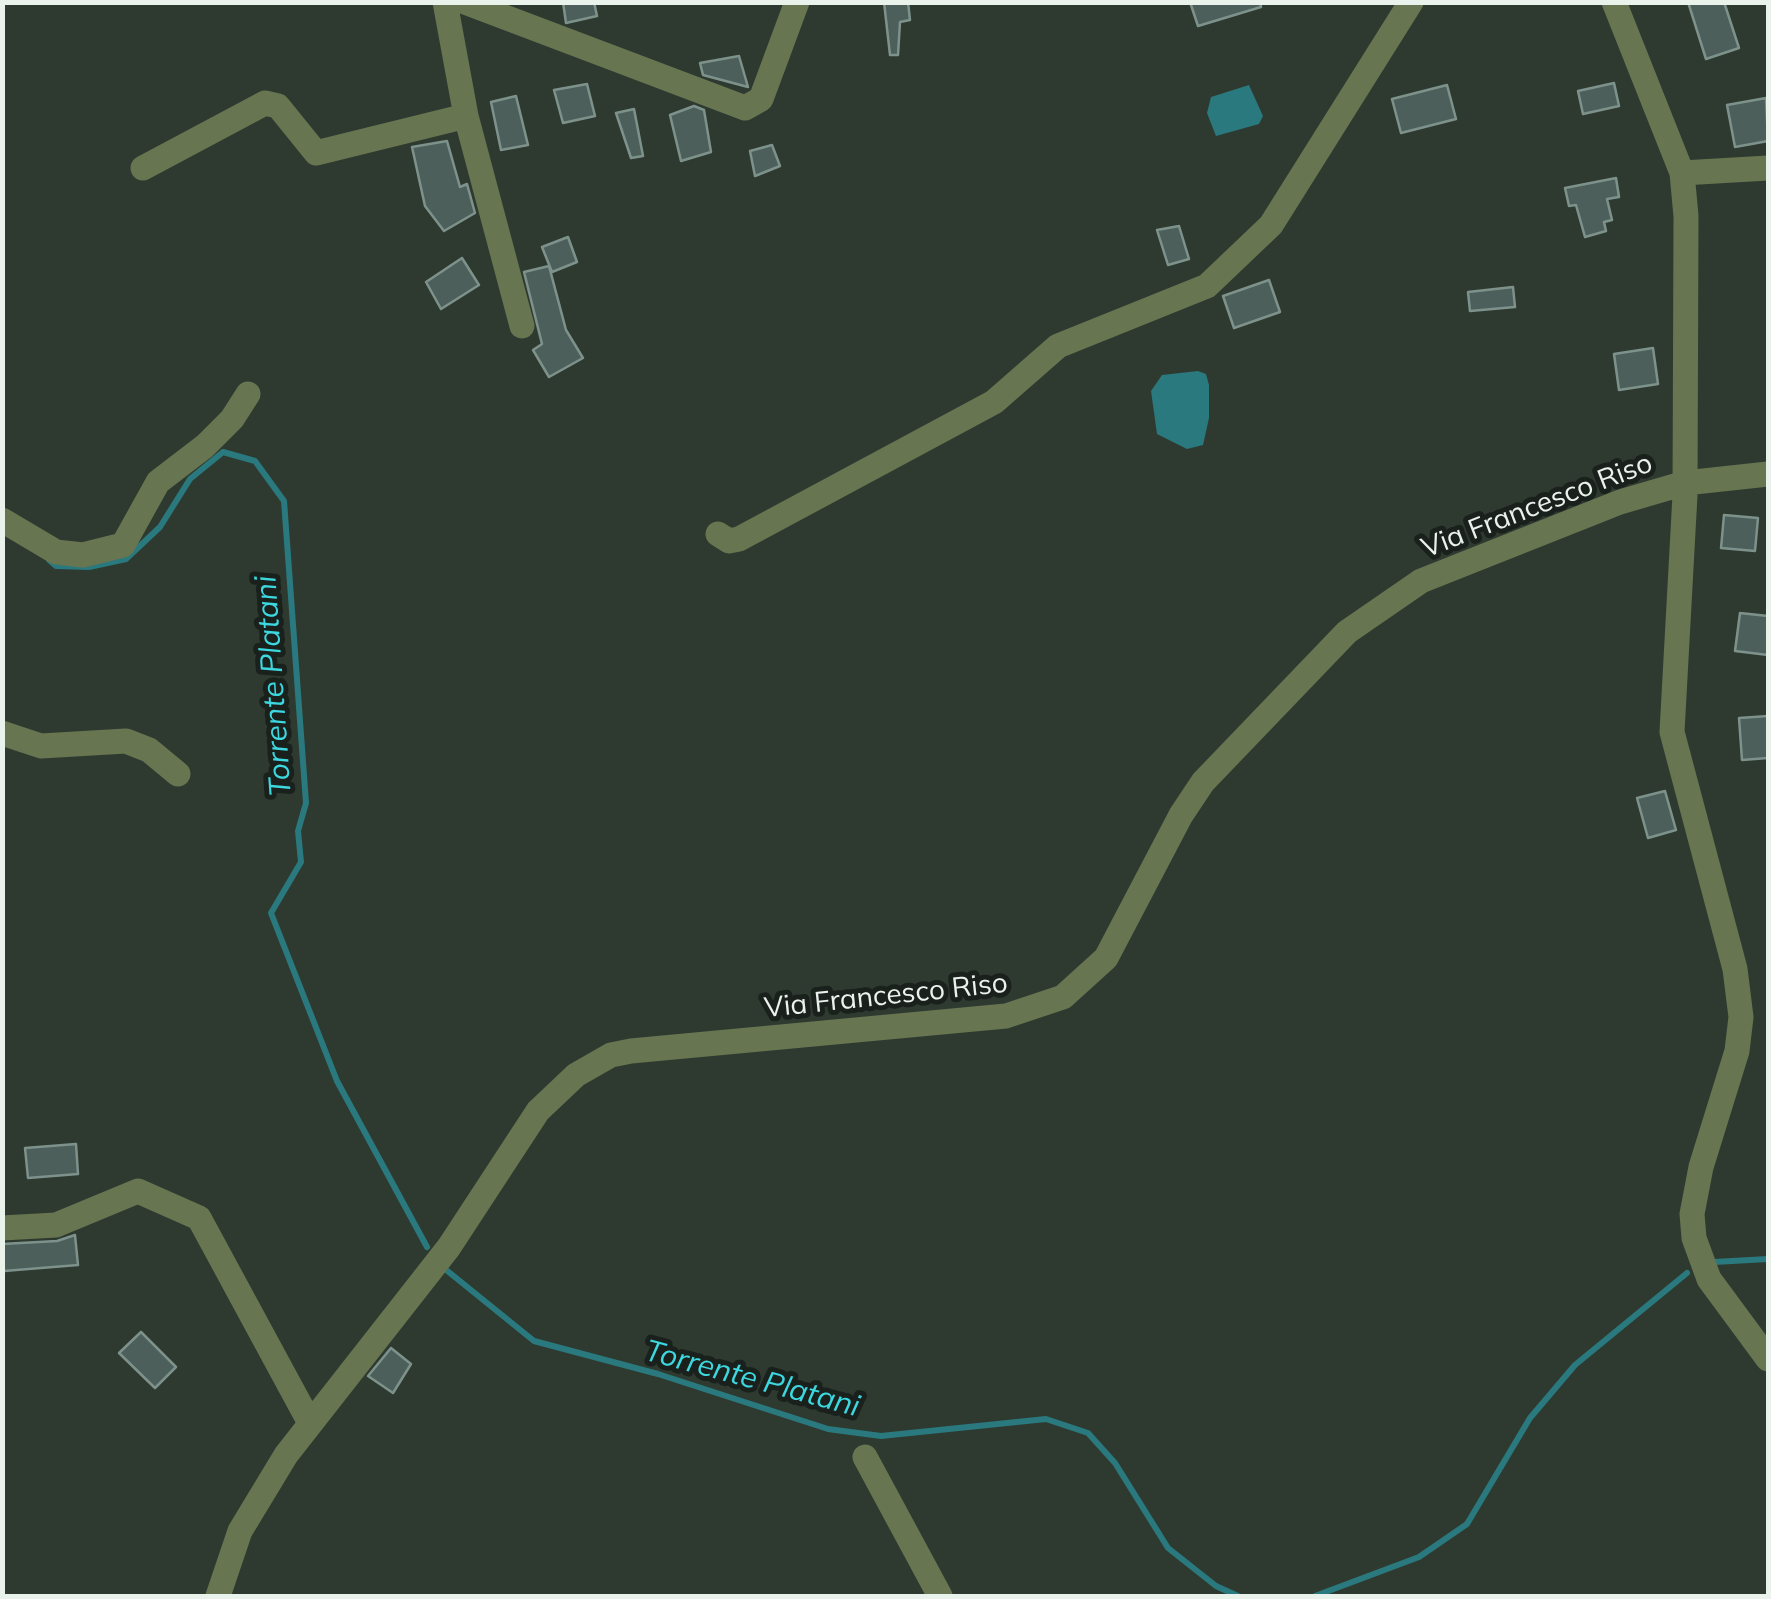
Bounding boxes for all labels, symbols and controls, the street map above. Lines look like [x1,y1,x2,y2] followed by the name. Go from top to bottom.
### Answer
[1417,447,1657,565] street label: Via Francesco Riso
[248,575,300,797] water label: Torrente Platani
[763,967,1009,1025] street label: Via Francesco Riso
[641,1333,863,1425] water label: Torrente Platani

